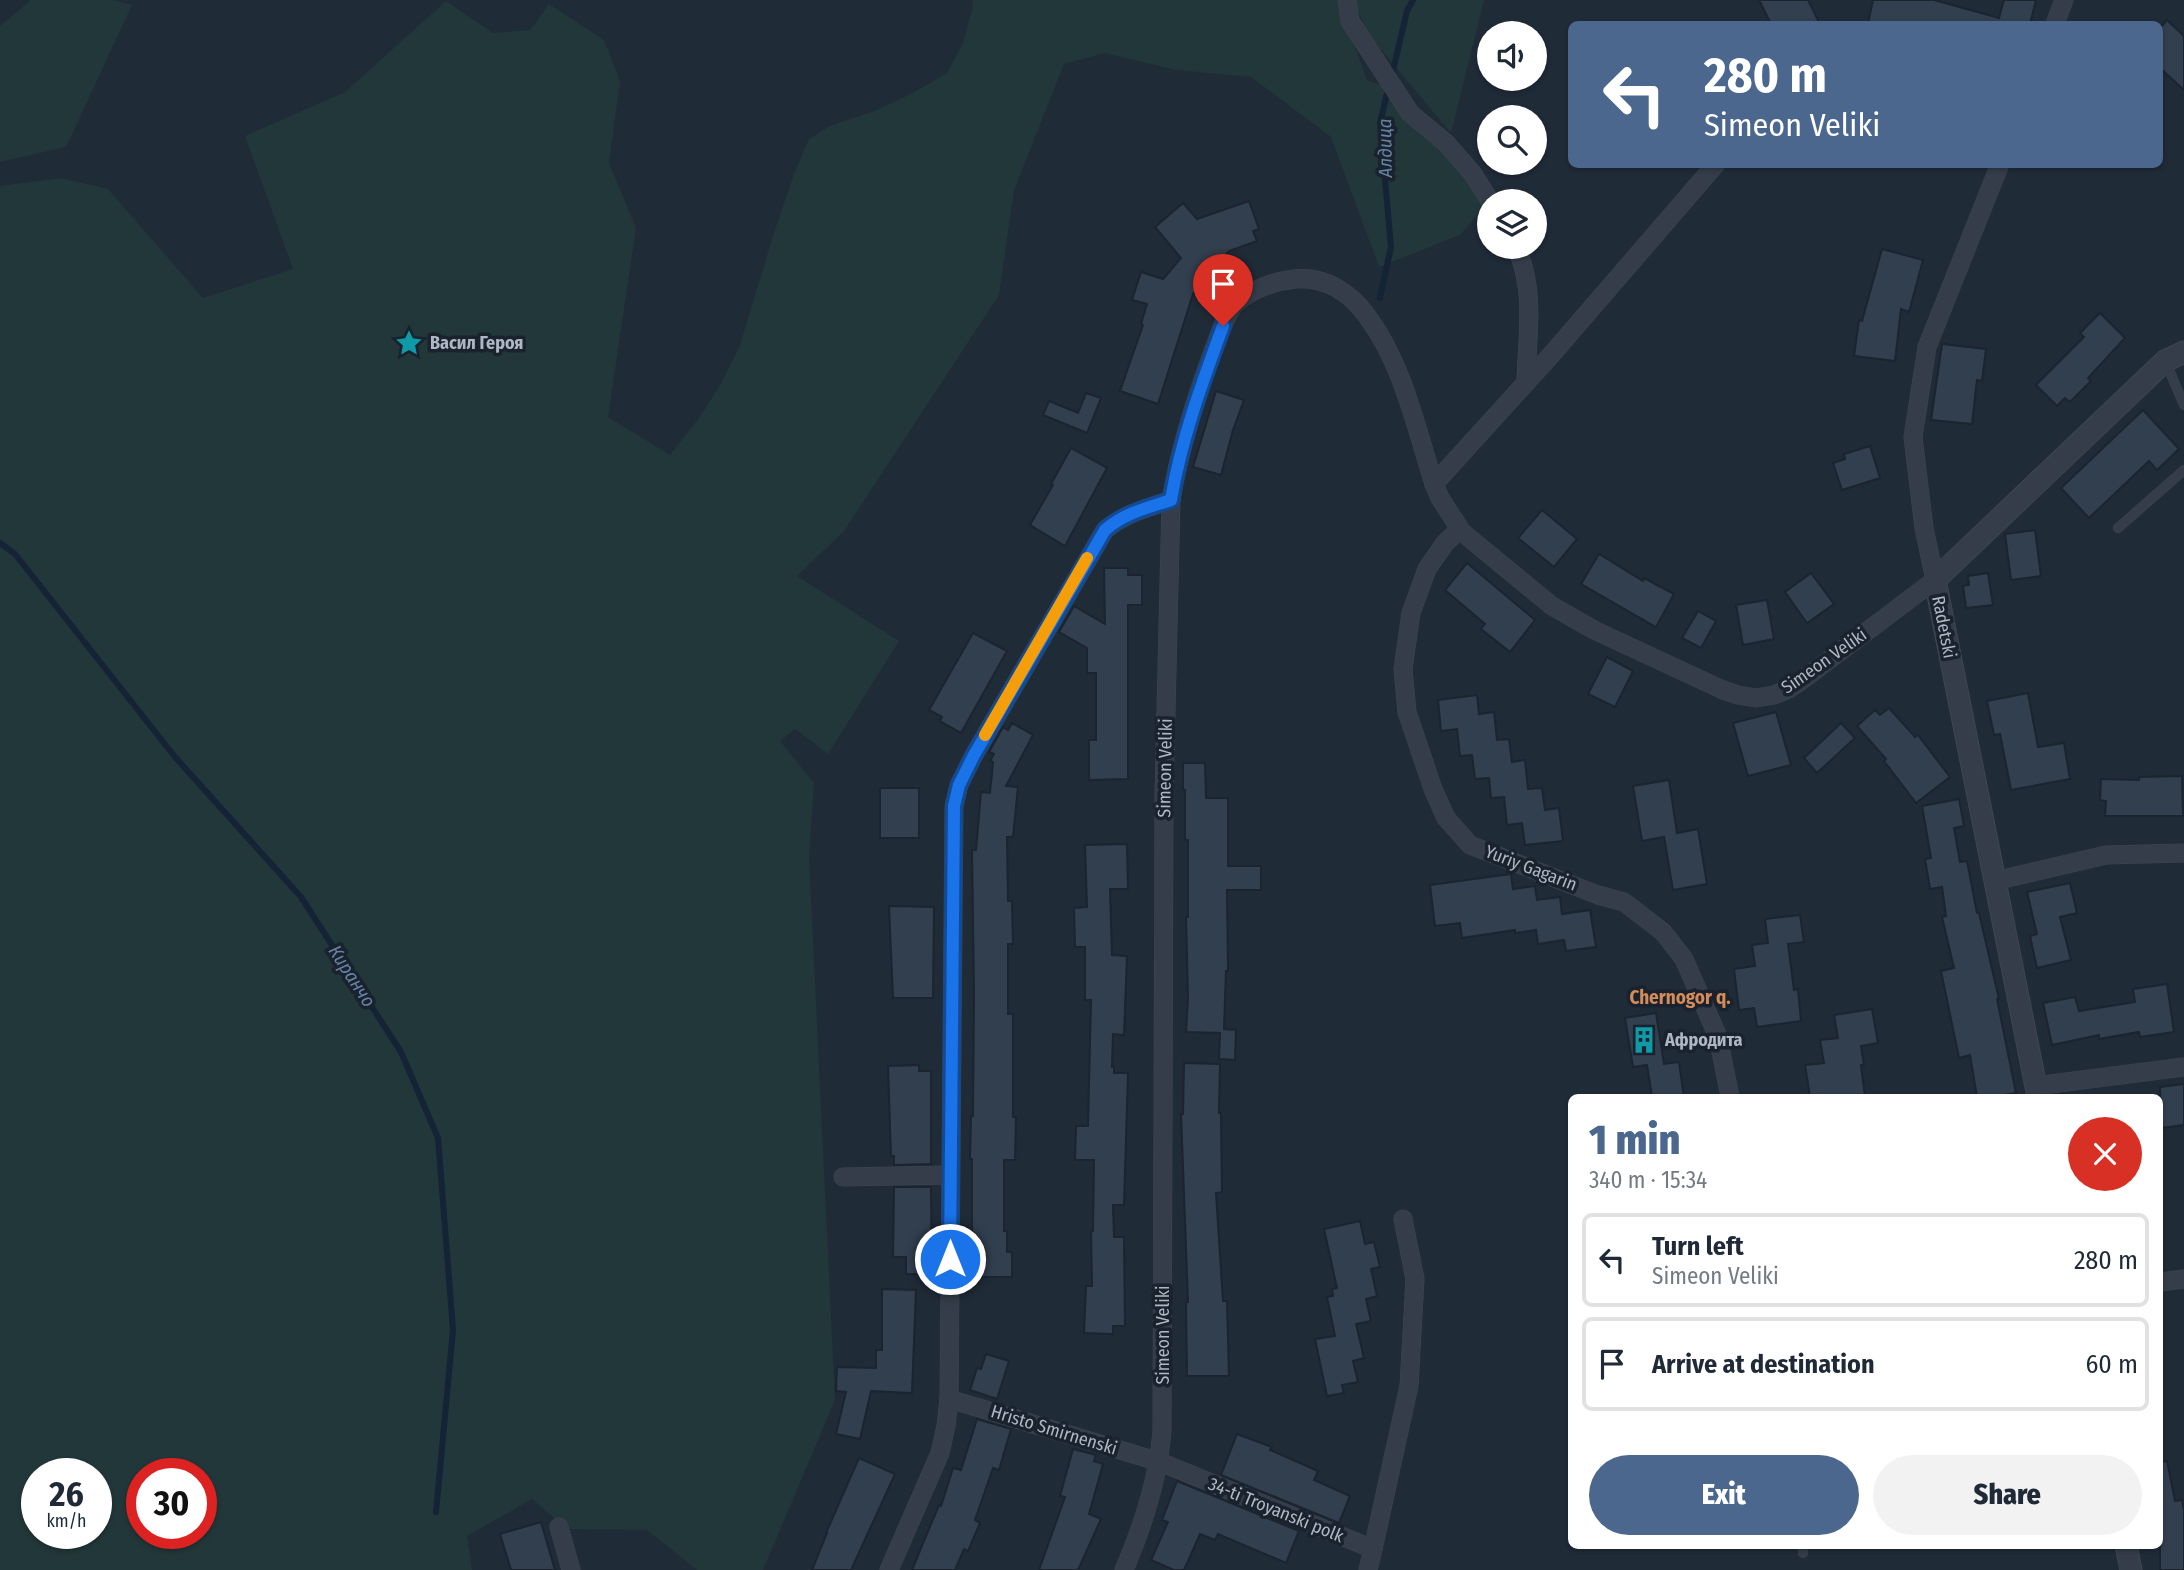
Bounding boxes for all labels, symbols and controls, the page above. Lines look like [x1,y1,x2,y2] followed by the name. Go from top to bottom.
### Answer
[1477,21,1547,259] map controls
[1477,21,1547,91] button: sound
[1704,46,1827,105] text: 280 m
[1589,49,1680,140] icon: left
[1477,105,1547,175] button: search
[1704,106,1880,144] text: Simeon Veliki
[1373,118,1397,179] water label: Алдица
[1477,189,1547,259] button: layers
[1193,254,1253,326] pin
[1204,265,1242,303] icon: arrive
[394,328,424,358] place icon: Васил Героя
[430,332,523,354] place label: Васил Героя
[1927,594,1961,660] street label: Radetski
[1777,624,1871,698] street label: Simeon Veliki
[1153,718,1177,818] street label: Simeon Veliki
[1482,840,1580,896] street label: Yuriy Gagarin
[324,941,381,1011] water label: Киранчо
[1629,986,1731,1009] district label: Chernogor q.
[1629,1025,1659,1055] building icon: Афродита
[1664,1029,1743,1051] place label: Афродита
[1589,1115,1680,1165] text: 1 min
[2068,1117,2142,1191] button: close
[1589,1166,1707,1194] text: 340 m · 15:34
[913,1222,987,1296] position arrow
[1652,1231,1744,1262] text: Turn left
[1593,1241,1631,1279] icon: left
[2074,1245,2138,1276] text: 280 m
[1652,1262,1779,1290] text: Simeon Veliki
[1152,1285,1174,1385] street label: Simeon Veliki
[1593,1345,1631,1383] icon: arrive
[1652,1349,1875,1380] text: Arrive at destination
[2085,1349,2138,1380] text: 60 m
[988,1400,1120,1460] street label: Hristo Smirnenski
[1589,1455,1859,1535] button: Exit
[1873,1455,2142,1535] button: Share
[126,1458,217,1549] speed limit sign: 30
[49,1473,84,1515] text: 26
[1205,1473,1347,1547] street label: 34-ti Troyanski polk
[46,1510,87,1532] text: km/h

